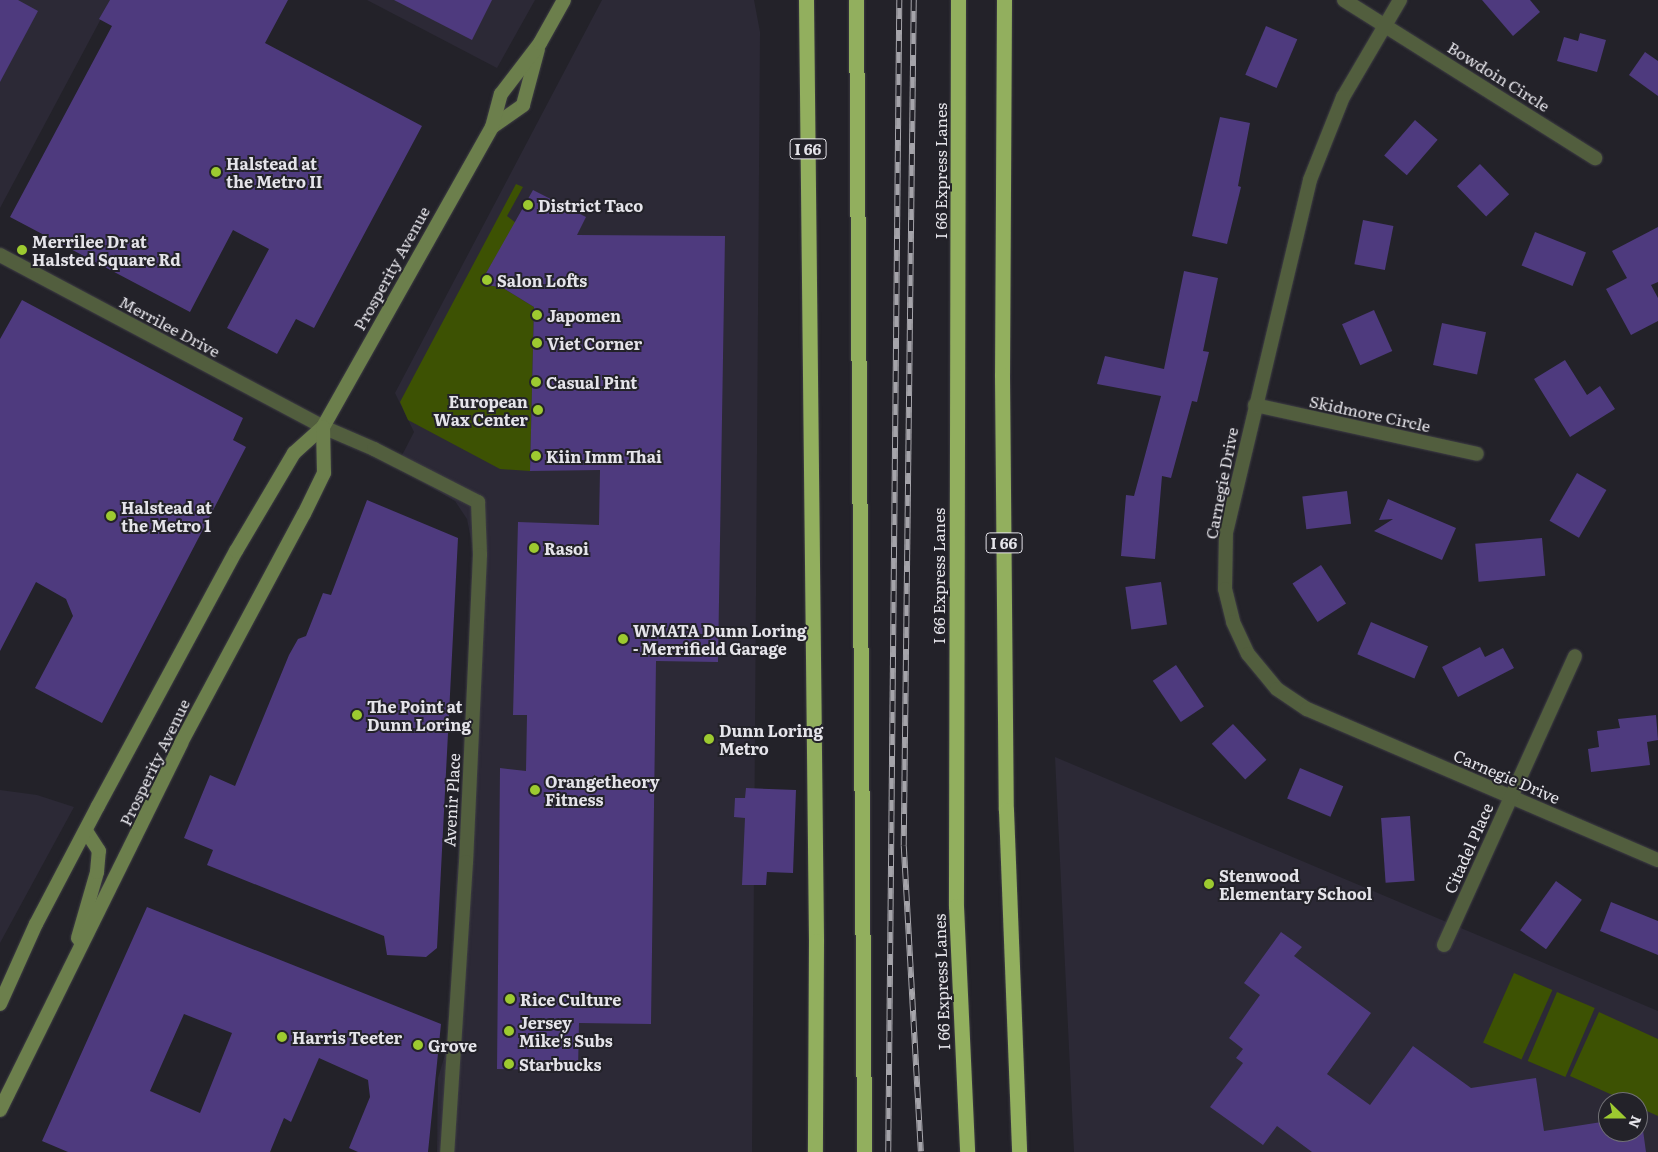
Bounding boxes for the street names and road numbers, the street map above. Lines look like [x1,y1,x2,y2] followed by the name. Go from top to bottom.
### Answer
[1444,37,1554,115] street label: Bowdoin Circle
[930,103,950,239] street label: I 66 Express Lanes
[789,136,827,162] road number: I 66
[349,203,433,333] street label: Prosperity Avenue
[116,291,224,361] street label: Merrilee Drive
[1308,391,1432,435] street label: Skidmore Circle
[1201,425,1241,541] street label: Carnegie Drive
[928,508,948,644] street label: I 66 Express Lanes
[985,530,1023,556] road number: I 66
[115,695,193,829] street label: Prosperity Avenue
[1451,745,1563,807] street label: Carnegie Drive
[439,753,463,847] street label: Avenir Place
[1440,800,1496,896] street label: Citadel Place
[929,913,953,1051] street label: I 66 Express Lanes

